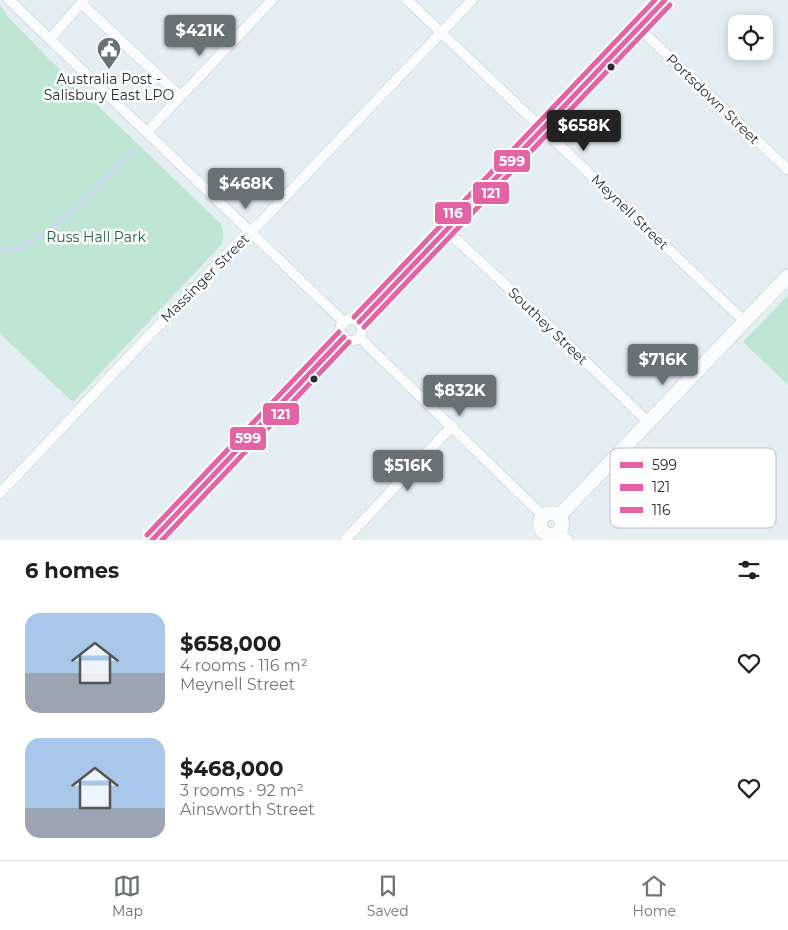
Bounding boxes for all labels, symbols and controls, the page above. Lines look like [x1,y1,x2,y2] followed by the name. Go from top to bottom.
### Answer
[165,15,235,57] pin: $421K
[728,15,773,60] map controls
[728,15,773,60] button: locate
[176,21,224,40] text: $421K
[96,36,122,70] public building icon: Australia Post - Salisbury East LPO
[663,50,764,148] street label: Portsdown Street
[606,62,616,72] unlabelled marker
[44,70,175,104] place label: Australia Post - Salisbury East LPO
[549,110,619,152] pin: $658K
[558,116,610,135] text: $658K
[493,149,531,173] line badge: 599
[499,152,525,170] text: 599
[211,168,281,210] pin: $468K
[588,171,673,254] street label: Meynell Street
[219,174,273,193] text: $468K
[472,181,510,205] line badge: 121
[481,184,501,202] text: 121
[434,201,472,225] line badge: 116
[443,204,463,222] text: 116
[46,228,146,246] park label: Russ Hall Park
[157,230,253,326] street label: Massinger Street
[504,283,592,369] street label: Southey Street
[628,344,698,386] pin: $716K
[639,350,687,369] text: $716K
[309,374,319,384] unlabelled marker
[425,374,495,417] pin: $832K
[434,381,486,400] text: $832K
[262,402,300,426] line badge: 121
[271,405,291,423] text: 121
[229,426,267,451] line badge: 599
[235,429,261,447] text: 599
[610,448,776,528] legend
[373,450,443,492] pin: $516K
[384,456,432,475] text: $516K
[652,456,677,474] text: 599
[652,478,670,496] text: 121
[652,501,671,519] text: 116
[735,556,763,584] icon: filters
[25,558,119,583] text: 6 homes
[180,631,281,656] text: $658,000
[65,633,125,693] icon: home
[735,649,763,677] icon: heart
[180,656,308,675] text: 4 rooms · 116 m²
[180,675,295,694] text: Meynell Street
[180,756,284,781] text: $468,000
[65,758,125,818] icon: home
[735,774,763,802] icon: heart
[180,781,304,800] text: 3 rooms · 92 m²
[180,800,315,819] text: Ainsworth Street
[112,872,143,920] tab: Map
[367,872,409,920] tab: Saved
[633,872,676,920] tab: Home

